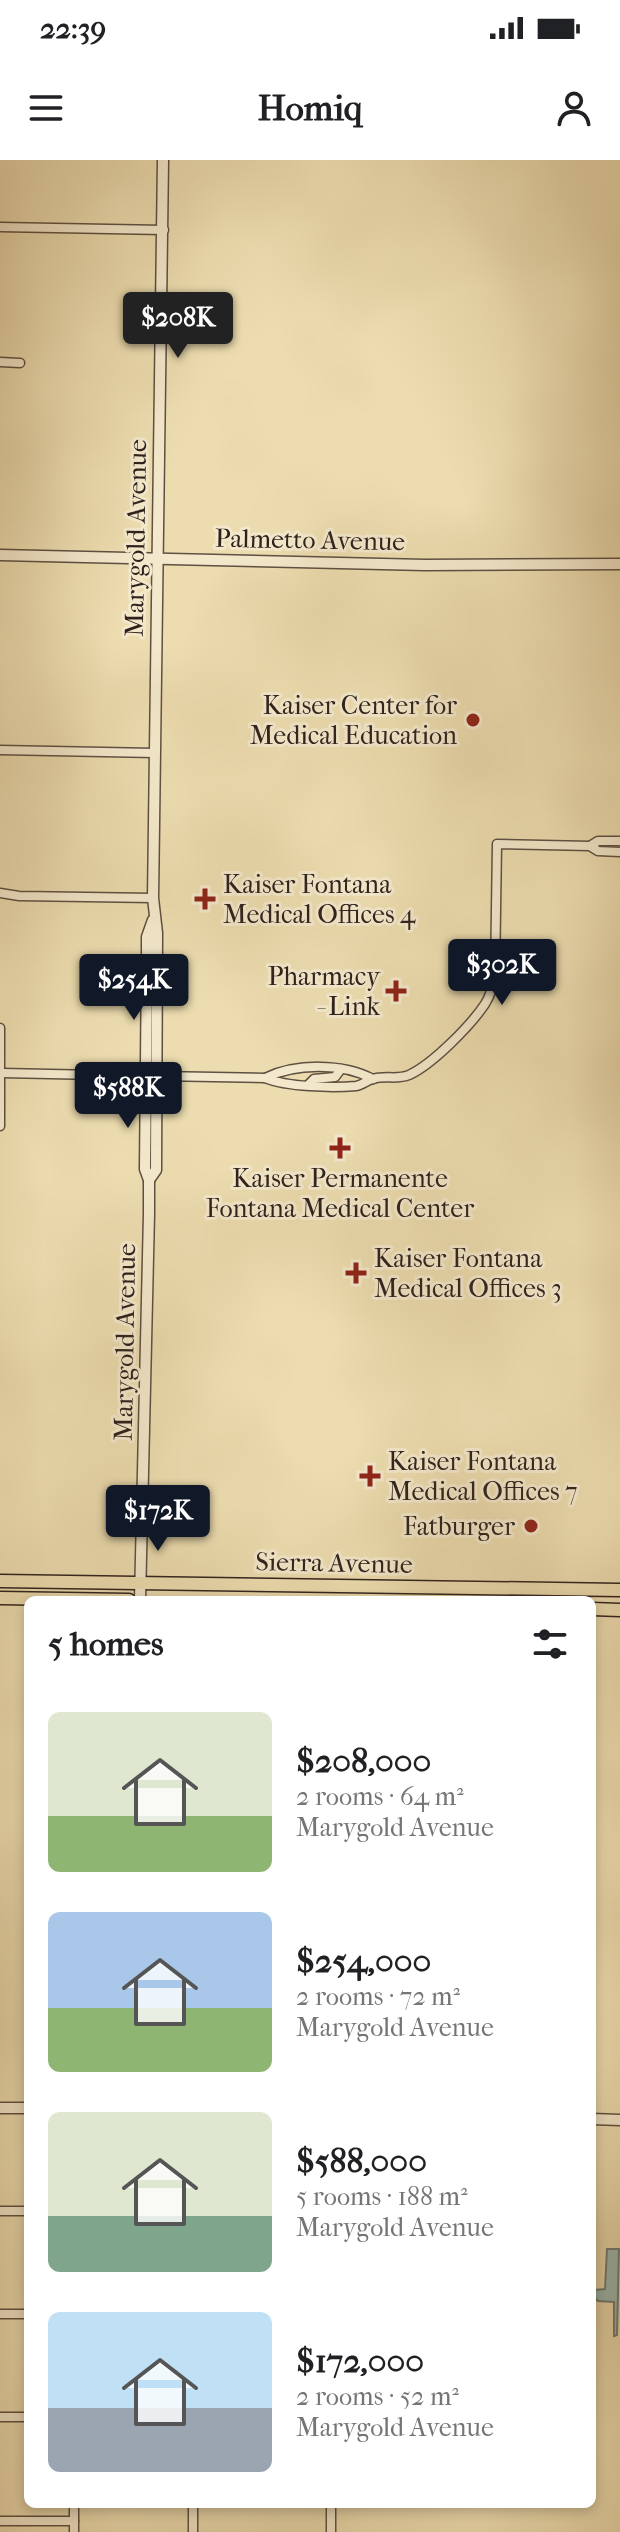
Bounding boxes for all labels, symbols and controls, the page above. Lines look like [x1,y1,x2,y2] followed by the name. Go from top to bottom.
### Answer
[40,11,106,46] text: 22:39
[24,86,68,130] icon: menu
[552,86,596,130] icon: person
[257,87,363,129] text: Homiq
[122,292,234,360] pin: $208K
[141,302,215,333] text: $208K
[119,439,153,637] street label: Marygold Avenue
[215,523,406,557] street label: Palmetto Avenue
[250,690,457,751] place label: Kaiser Center for Medical Education
[464,711,482,729] marker: Kaiser Center for Medical Education
[223,869,416,930] place label: Kaiser Fontana Medical Offices 4
[194,888,216,910] marker: Kaiser Fontana Medical Offices 4
[446,939,558,1007] pin: $302K
[466,949,538,980] text: $302K
[78,954,190,1022] pin: $254K
[268,961,381,1022] place label: Pharmacy - Link
[97,964,171,995] text: $254K
[387,982,405,1000] marker: Pharmacy - Link
[72,1062,184,1130] pin: $588K
[93,1072,163,1103] text: $588K
[329,1137,351,1159] marker: Kaiser Permanente Fontana Medical Center
[206,1163,474,1224] place label: Kaiser Permanente Fontana Medical Center
[108,1243,142,1441] street label: Marygold Avenue
[374,1243,562,1304] place label: Kaiser Fontana Medical Offices 3
[345,1262,367,1284] marker: Kaiser Fontana Medical Offices 3
[388,1446,578,1507] place label: Kaiser Fontana Medical Offices 7
[359,1465,381,1487] marker: Kaiser Fontana Medical Offices 7
[102,1485,214,1553] pin: $172K
[124,1495,192,1526] text: $172K
[403,1511,515,1542] place label: Fatburger
[522,1517,540,1535] marker: Fatburger
[255,1546,413,1580] street label: Sierra Avenue
[528,1622,572,1666] icon: filters
[48,1624,163,1664] text: 5 homes
[296,1741,431,1781] text: $208,000
[112,1744,208,1840] icon: home
[296,1781,464,1812] text: 2 rooms · 64 m²
[296,1812,494,1843] text: Marygold Avenue
[296,1941,431,1981] text: $254,000
[112,1944,208,2040] icon: home
[296,1981,460,2012] text: 2 rooms · 72 m²
[296,2012,494,2043] text: Marygold Avenue
[296,2141,427,2181] text: $588,000
[112,2144,208,2240] icon: home
[296,2181,468,2212] text: 5 rooms · 188 m²
[296,2212,494,2243] text: Marygold Avenue
[296,2341,424,2381] text: $172,000
[112,2344,208,2440] icon: home
[296,2381,459,2412] text: 2 rooms · 52 m²
[296,2412,494,2443] text: Marygold Avenue

